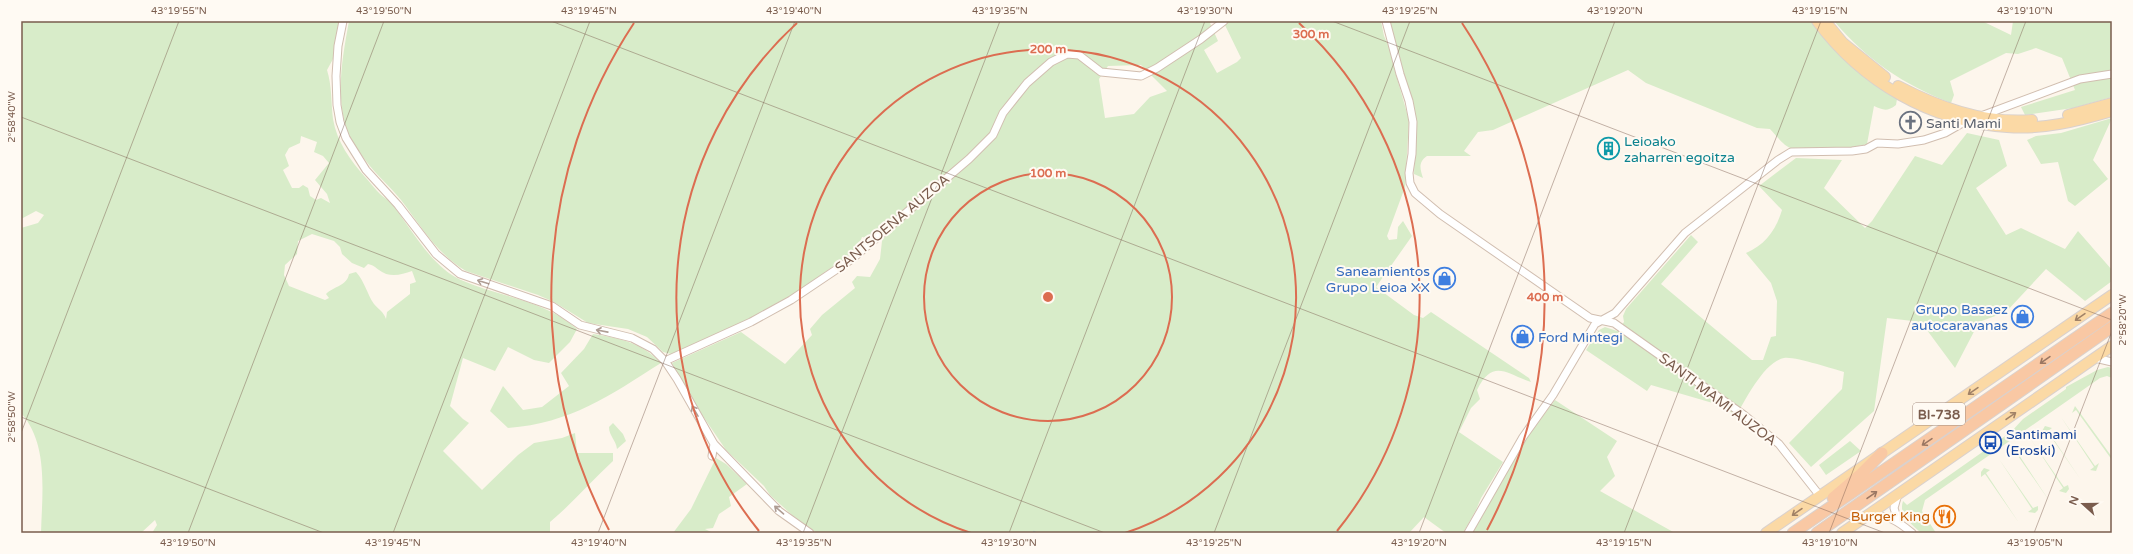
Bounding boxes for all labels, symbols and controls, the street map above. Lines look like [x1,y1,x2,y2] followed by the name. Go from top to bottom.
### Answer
[151,5,207,17] text: 43°19'55"N
[356,5,412,17] text: 43°19'50"N
[561,5,617,17] text: 43°19'45"N
[766,5,822,17] text: 43°19'40"N
[972,5,1028,17] text: 43°19'35"N
[1177,5,1233,17] text: 43°19'30"N
[1382,5,1438,17] text: 43°19'25"N
[1587,5,1643,17] text: 43°19'20"N
[1792,5,1848,17] text: 43°19'15"N
[1997,5,2053,17] text: 43°19'10"N
[1293,27,1329,41] text: 300 m
[1030,42,1066,56] text: 200 m
[6,91,18,143] text: 2°58'40"W
[1898,110,1924,136] church icon: Santi Mami
[1926,115,2001,132] place label: Santi Mami
[1624,133,1735,166] place label: Leioako zaharren egoitza
[1595,136,1621,162] building icon: Leioako zaharren egoitza
[1030,166,1066,180] text: 100 m
[832,170,953,276] street label: SANTSOENA AUZOA
[1326,263,1430,296] place label: Saneamientos Grupo Leioa XX
[1432,266,1458,292] shop icon: Saneamientos Grupo Leioa XX
[477,277,489,285] one-way arrow
[1041,290,1055,304] centre of rings
[1527,290,1563,304] text: 400 m
[2117,294,2129,346] text: 2°58'20"W
[1911,301,2008,334] place label: Grupo Basaez autocaravanas
[2010,304,2036,330] shop icon: Grupo Basaez autocaravanas
[2075,313,2086,321] one-way arrow
[1509,324,1535,350] shop icon: Ford Mintegi
[596,327,609,335] one-way arrow
[1538,329,1623,346] place label: Ford Mintegi
[1656,350,1780,449] street label: SANTI MAMI AUZOA
[2040,356,2051,364] one-way arrow
[1968,387,1979,395] one-way arrow
[6,391,18,443] text: 2°58'50"W
[1913,403,1965,425] road number: BI-738
[691,405,699,417] one-way arrow
[2005,412,2016,420] one-way arrow
[2006,426,2077,459] place label: Santimami (Eroski)
[1977,429,2003,455] bus stop icon: Santimami (Eroski)
[1921,438,1933,446] one-way arrow
[2063,484,2103,524] north arrow
[1867,491,1878,499] one-way arrow
[2066,494,2082,507] text: N
[1932,503,1958,529] restaurant icon: Burger King
[773,505,784,514] one-way arrow
[1791,508,1802,516] one-way arrow
[1851,508,1930,525] place label: Burger King
[160,537,216,549] text: 43°19'50"N
[365,537,421,549] text: 43°19'45"N
[571,537,627,549] text: 43°19'40"N
[776,537,832,549] text: 43°19'35"N
[981,537,1037,549] text: 43°19'30"N
[1186,537,1242,549] text: 43°19'25"N
[1391,537,1447,549] text: 43°19'20"N
[1596,537,1652,549] text: 43°19'15"N
[1802,537,1858,549] text: 43°19'10"N
[2007,537,2063,549] text: 43°19'05"N

